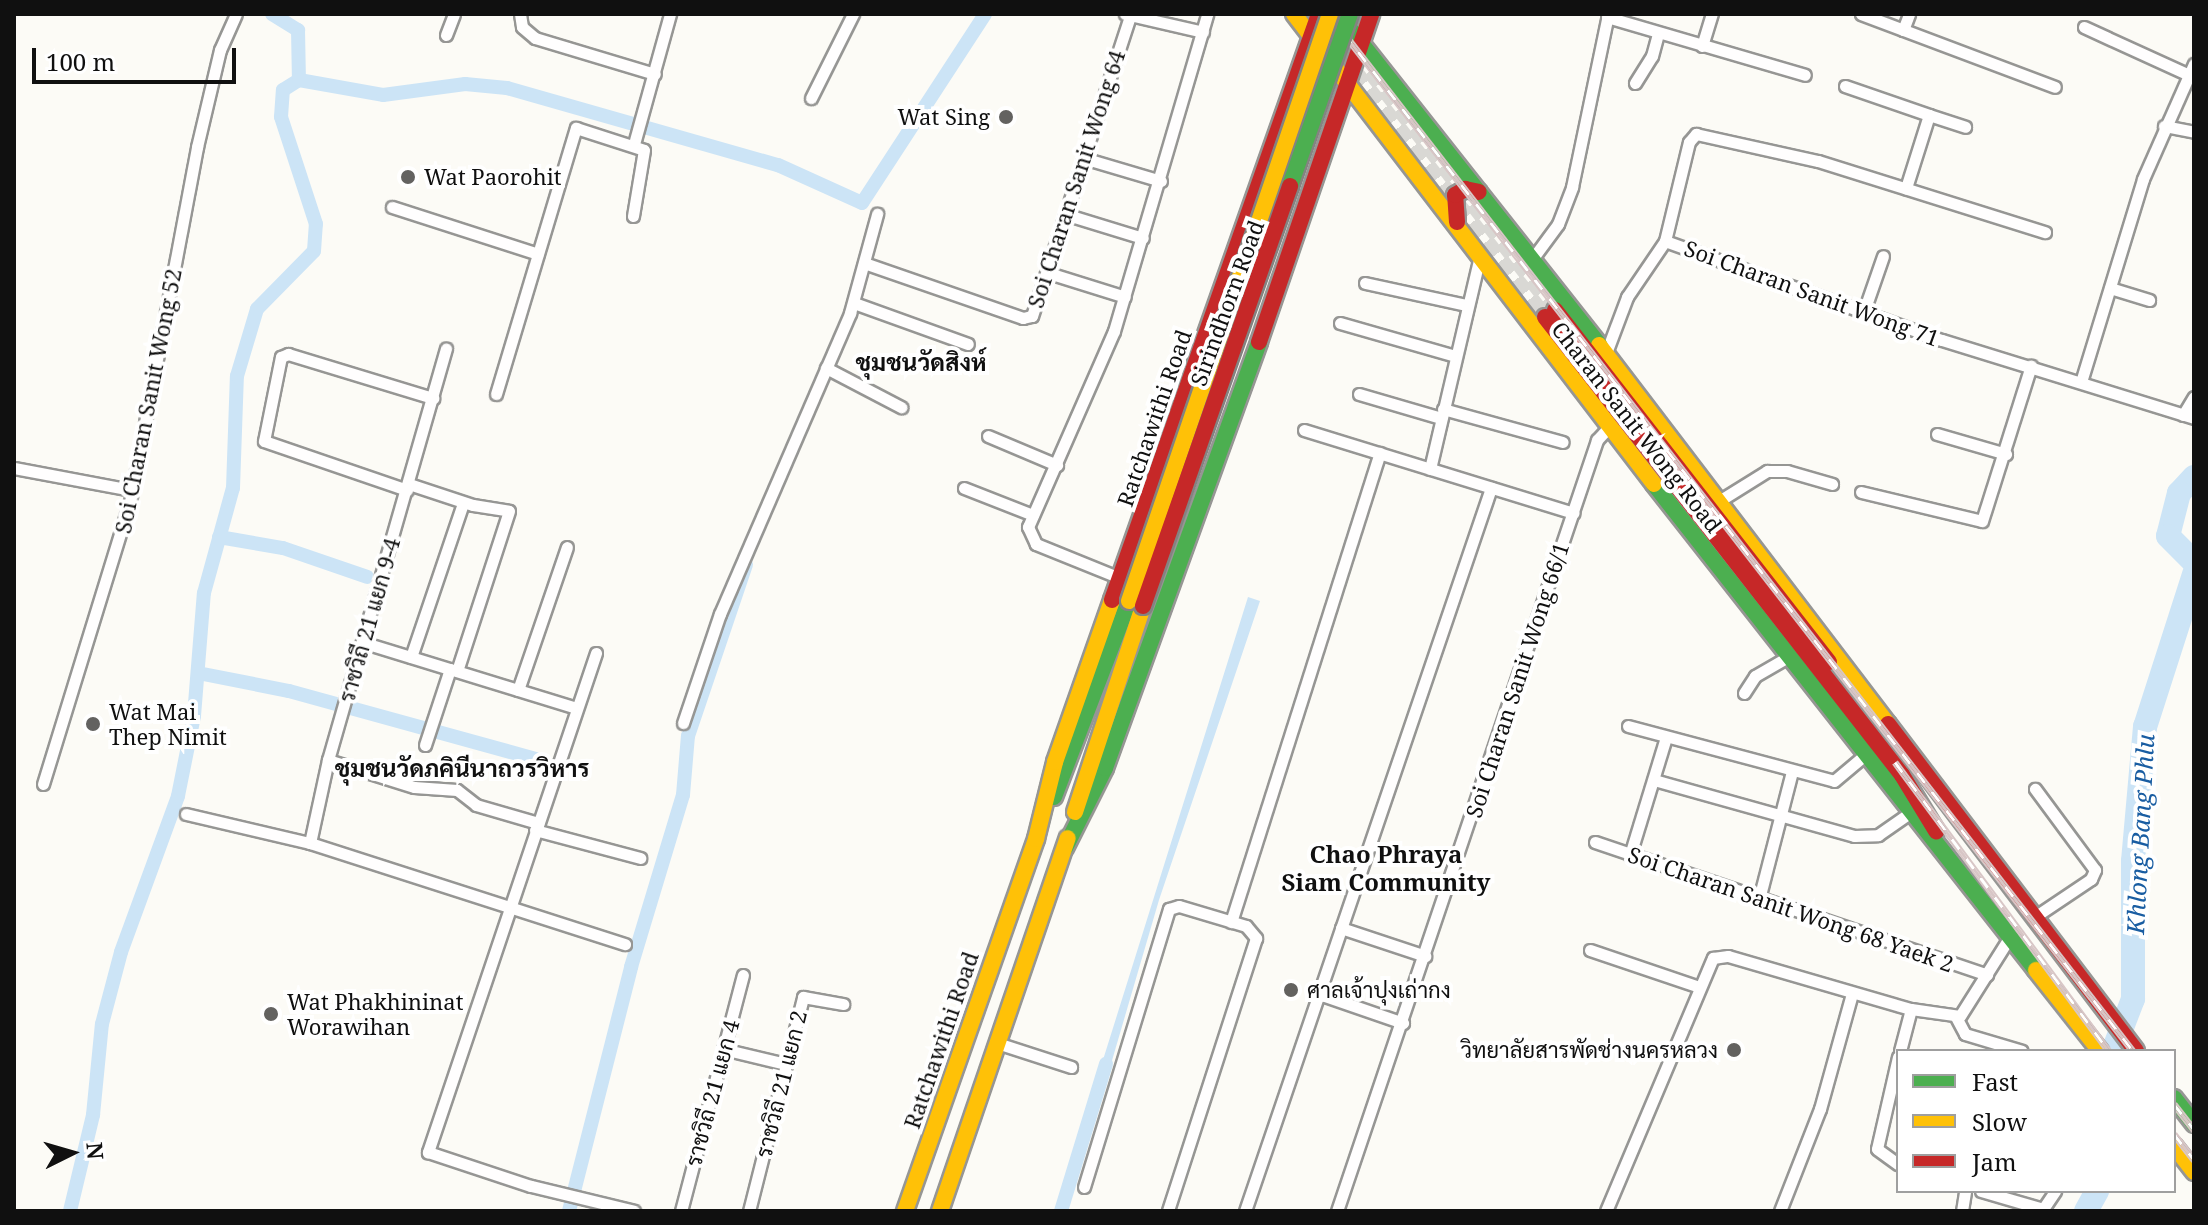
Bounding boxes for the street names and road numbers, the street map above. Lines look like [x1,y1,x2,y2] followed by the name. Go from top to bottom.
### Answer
[1022,47,1130,311] street label: Soi Charan Sanit Wong 64
[1185,217,1269,389] street label: Sirindhorn Road
[1681,235,1943,351] street label: Soi Charan Sanit Wong 71
[109,266,187,536] street label: Soi Charan Sanit Wong 52
[1546,316,1728,538] street label: Charan Sanit Wong Road
[1111,326,1197,510] street label: Ratchawithi Road
[333,535,405,705] street label: ราชวิถี 21 แยก 9-4
[1460,539,1574,821] street label: Soi Charan Sanit Wong 66/1
[1625,841,1957,977] street label: Soi Charan Sanit Wong 68 Yaek 2
[898,948,984,1132] street label: Ratchawithi Road
[750,1008,812,1160] street label: ราชวิถี 21 แยก 2
[680,1017,744,1169] street label: ราชวิถี 21 แยก 4

